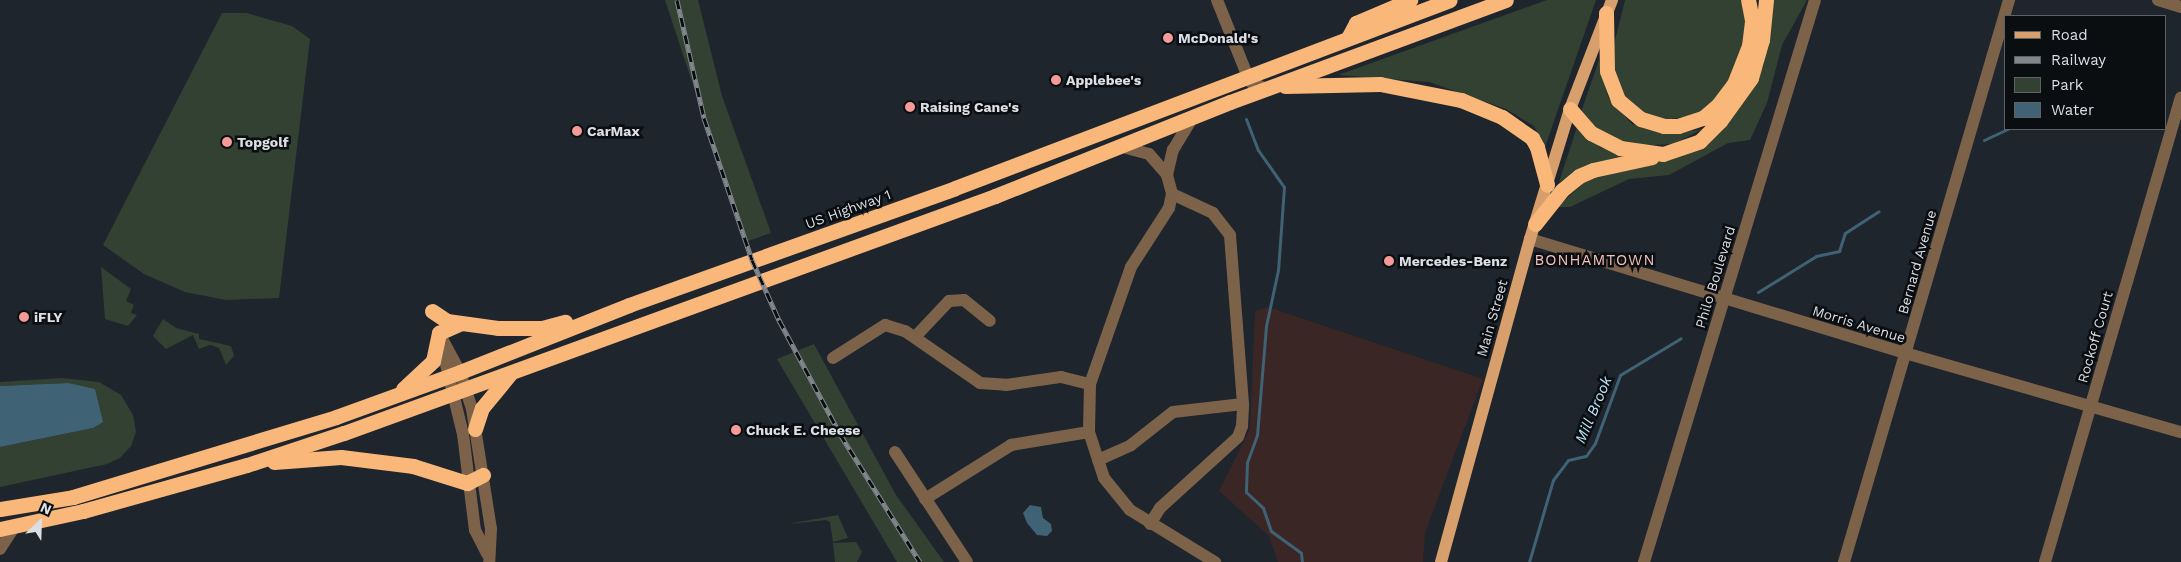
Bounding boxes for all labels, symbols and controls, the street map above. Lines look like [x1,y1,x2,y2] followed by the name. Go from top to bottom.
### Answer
[2004,15,2166,130] legend
[2051,26,2088,44] text: Road
[1178,30,1258,46] place label: McDonald's
[1162,32,1174,44] marker: McDonald's
[2051,51,2106,69] text: Railway
[1066,72,1141,88] place label: Applebee's
[1050,74,1062,86] marker: Applebee's
[2051,76,2083,94] text: Park
[920,99,1019,115] place label: Raising Cane's
[904,101,916,113] marker: Raising Cane's
[2051,101,2094,119] text: Water
[587,123,640,139] place label: CarMax
[571,125,583,137] marker: CarMax
[237,134,289,150] place label: Topgolf
[221,136,233,148] marker: Topgolf
[803,186,893,232] street label: US Highway 1
[1894,208,1940,316] street label: Bernard Avenue
[1691,224,1739,330] street label: Philo Boulevard
[1533,252,1657,270] district label: BONHAMTOWN
[1399,253,1507,269] place label: Mercedes-Benz
[1383,255,1395,267] marker: Mercedes-Benz
[1473,278,1511,358] street label: Main Street
[2074,289,2116,385] street label: Rockoff Court
[1810,302,1908,346] street label: Morris Avenue
[34,309,62,325] place label: iFLY
[18,311,30,323] marker: iFLY
[1572,373,1616,447] water label: Mill Brook
[746,422,861,438] place label: Chuck E. Cheese
[730,424,742,436] marker: Chuck E. Cheese
[15,497,65,547] north arrow
[38,499,54,518] text: N

